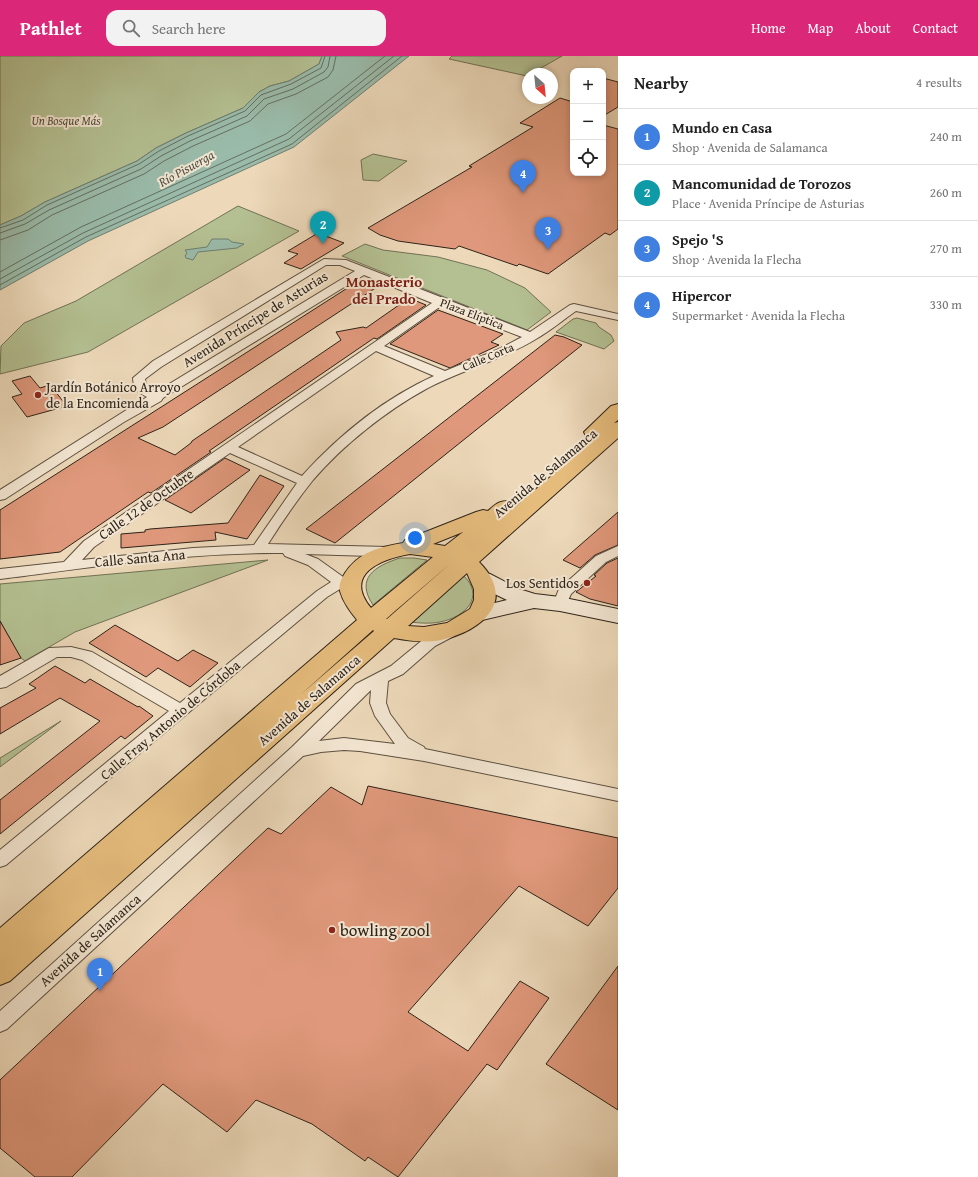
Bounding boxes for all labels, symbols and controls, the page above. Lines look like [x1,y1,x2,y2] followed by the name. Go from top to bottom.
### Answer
[106,10,386,46] search box
[20,14,82,42] text: Pathlet
[120,17,142,39] icon: search
[152,18,226,39] text: Search here
[751,18,786,38] text: Home
[808,18,833,38] text: Map
[855,18,891,38] text: About
[913,18,958,38] text: Contact
[522,68,558,104] north arrow
[570,68,606,176] map controls
[570,68,606,104] button: +
[634,70,688,95] text: Nearby
[916,73,962,92] text: 4 results
[570,104,606,140] button: −
[31,112,101,129] park label: Un Bosque Más
[672,117,772,138] text: Mundo en Casa
[644,127,650,146] text: 1
[930,127,962,146] text: 240 m
[672,138,828,157] text: Shop · Avenida de Salamanca
[570,140,606,176] button: locate
[154,145,218,192] water label: Río Pisuerga
[510,160,536,193] pin: 4
[672,173,851,194] text: Mancomunidad de Torozos
[644,183,650,202] text: 2
[930,183,962,202] text: 260 m
[672,194,865,213] text: Place · Avenida Príncipe de Asturias
[310,211,336,244] pin: 2
[535,217,561,250] pin: 3
[672,229,724,250] text: Spejo 'S
[644,239,650,258] text: 3
[930,239,962,258] text: 270 m
[672,250,801,269] text: Shop · Avenida la Flecha
[178,266,332,372] street label: Avenida Príncipe de Asturias
[346,271,422,309] district label: Monasterio del Prado
[672,285,731,306] text: Hipercor
[438,294,507,334] street label: Plaza Elíptica
[644,295,650,314] text: 4
[930,295,962,314] text: 330 m
[672,306,845,325] text: Supermarket · Avenida la Flecha
[459,338,517,375] street label: Calle Corta
[44,377,181,413] place label: Jardín Botánico Arroyo de la Encomienda
[33,390,43,400] marker: Jardín Botánico Arroyo de la Encomienda
[489,423,601,522] street label: Avenida de Salamanca
[94,463,198,544] street label: Calle 12 de Octubre
[405,528,425,548] your location
[94,544,186,572] street label: Calle Santa Ana
[506,573,579,593] place label: Los Sentidos
[582,578,592,588] marker: Los Sentidos
[253,650,365,750] street label: Avenida de Salamanca
[96,655,245,785] street label: Calle Fray Antonio de Córdoba
[35,889,145,991] street label: Avenida de Salamanca
[340,917,430,942] place label: bowling zool
[327,925,337,935] marker: bowling zool
[87,958,113,991] pin: 1

